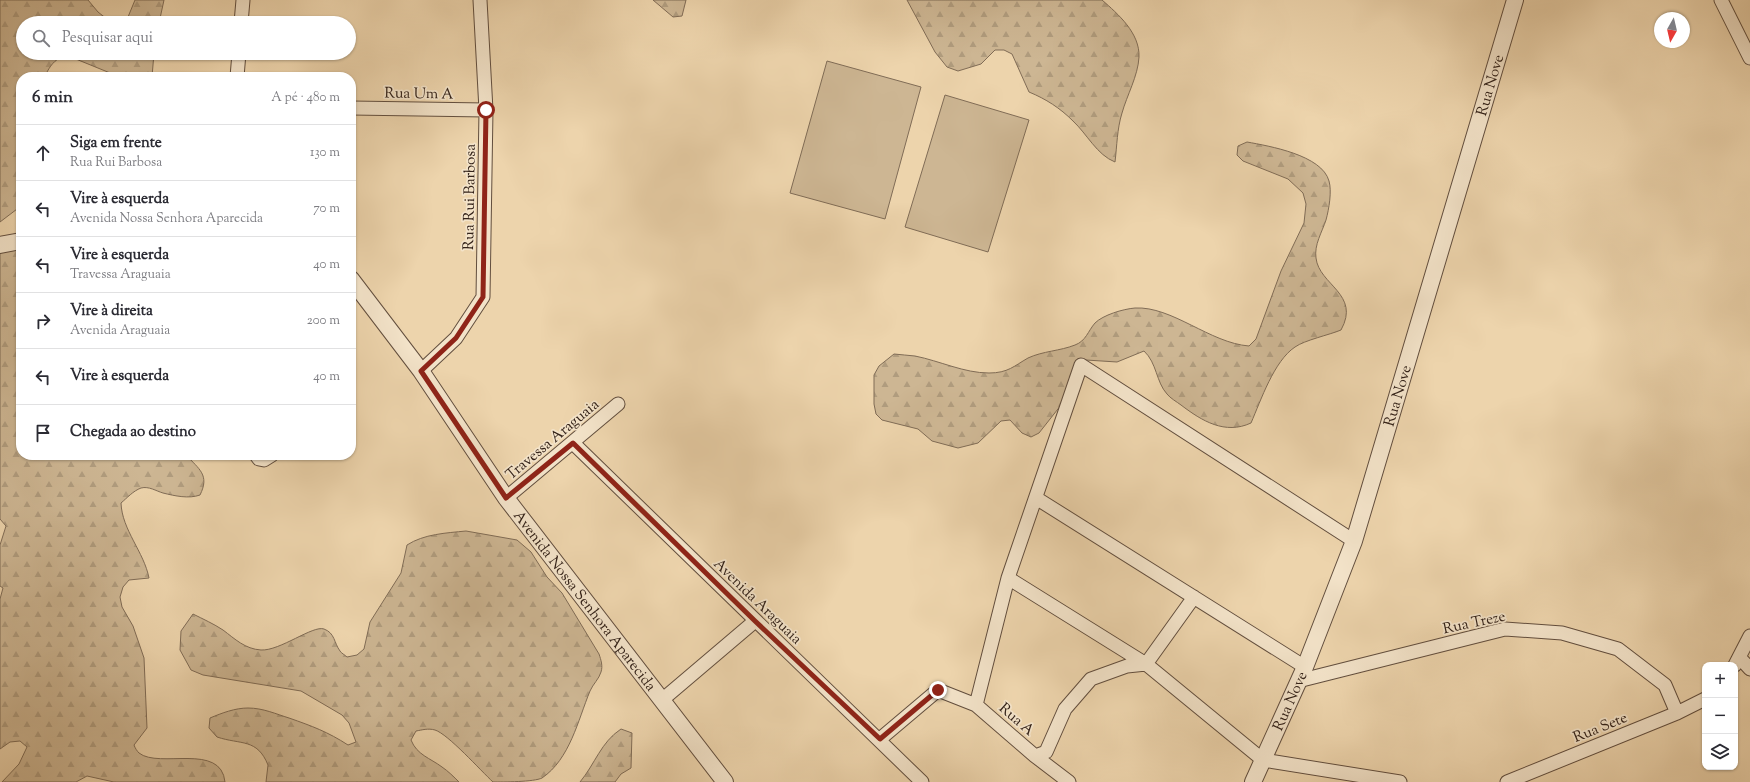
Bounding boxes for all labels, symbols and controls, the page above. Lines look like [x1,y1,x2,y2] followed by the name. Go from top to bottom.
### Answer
[1654,12,1690,48] north arrow
[16,16,356,60] search box
[30,27,52,49] icon: search
[62,28,153,49] text: Pesquisar aqui
[1472,52,1510,119] street label: Rua Nove
[384,83,454,106] street label: Rua Um A
[32,86,73,110] text: 6 min
[271,89,340,107] text: A pé · 480 m
[477,101,495,119] route start
[70,133,162,154] text: Siga em frente
[32,142,54,164] icon: ahead
[310,144,340,162] text: 130 m
[459,144,482,250] street label: Rua Rui Barbosa
[70,154,162,172] text: Rua Rui Barbosa
[70,189,169,210] text: Vire à esquerda
[32,198,54,220] icon: left
[313,200,340,218] text: 70 m
[70,210,263,228] text: Avenida Nossa Senhora Aparecida
[70,245,169,266] text: Vire à esquerda
[32,254,54,276] icon: left
[313,256,340,274] text: 40 m
[70,266,171,284] text: Travessa Araguaia
[70,301,153,322] text: Vire à direita
[32,310,54,332] icon: right
[307,312,340,330] text: 200 m
[70,322,170,340] text: Avenida Araguaia
[1380,363,1418,429] street label: Rua Nove
[32,366,54,388] icon: left
[70,366,169,387] text: Vire à esquerda
[313,368,340,386] text: 40 m
[502,395,604,486] street label: Travessa Araguaia
[32,422,54,444] icon: arrive
[70,422,196,443] text: Chegada ao destino
[508,507,660,696] street label: Avenida Nossa Senhora Aparecida
[708,554,806,650] street label: Avenida Araguaia
[1441,607,1508,640] street label: Rua Treze
[1702,662,1738,770] map controls
[1702,662,1738,698] button: +
[1268,668,1314,735] street label: Rua Nove
[929,681,947,699] route end
[1702,698,1738,734] button: −
[994,699,1038,742] street label: Rua A
[1570,708,1631,749] street label: Rua Sete
[1702,734,1738,770] button: layers

